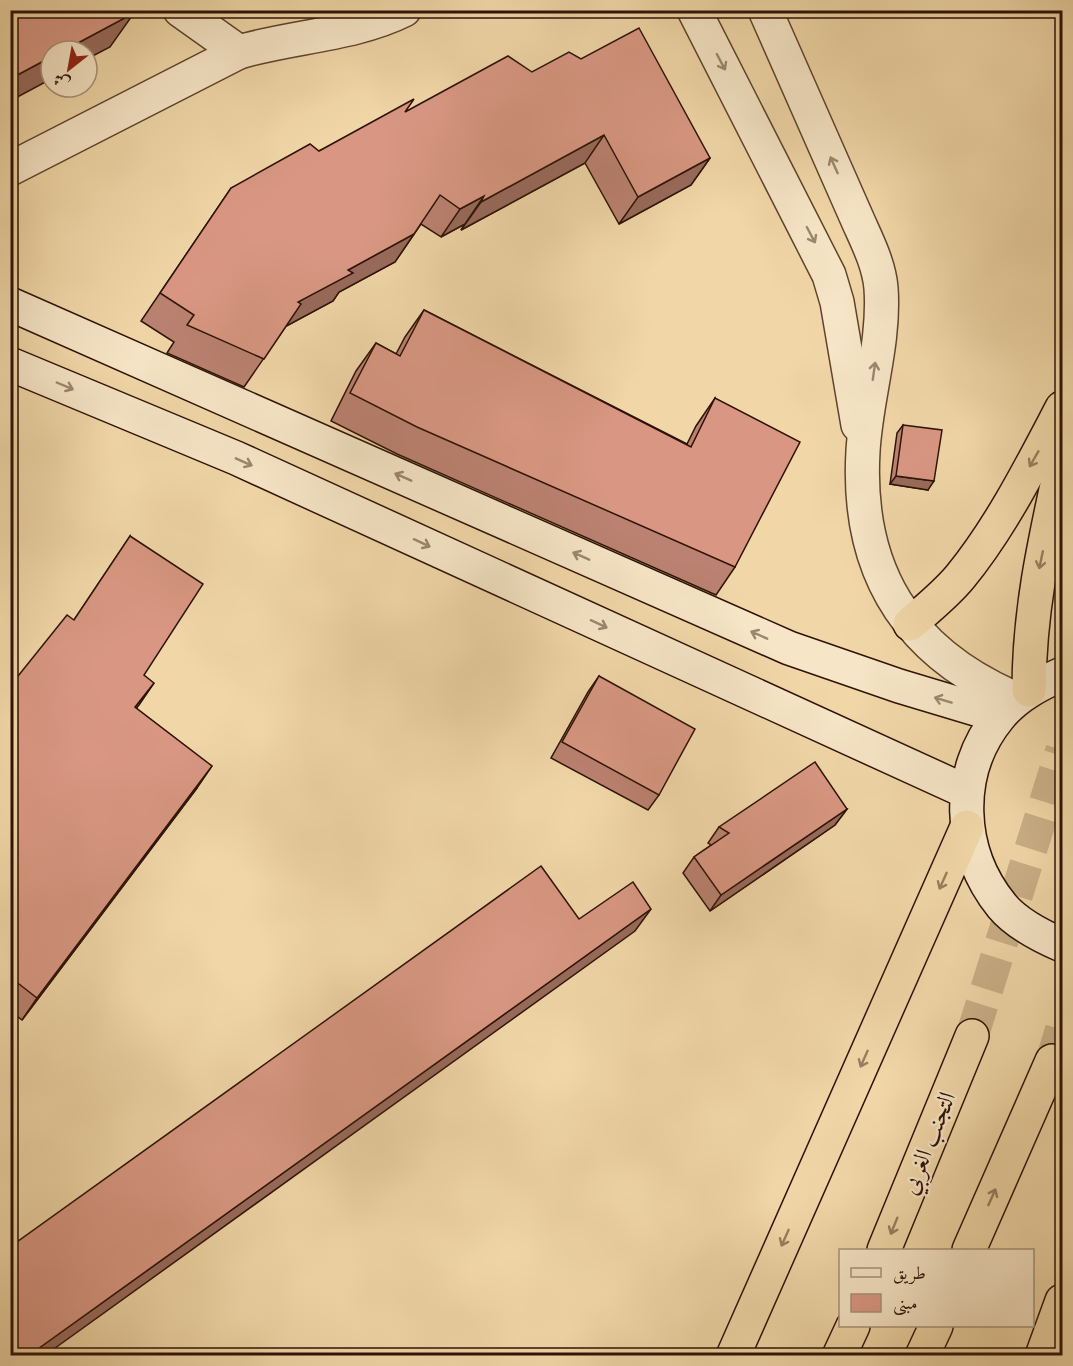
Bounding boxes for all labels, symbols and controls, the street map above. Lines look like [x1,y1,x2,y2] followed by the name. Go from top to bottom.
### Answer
[39,39,99,99] north arrow
[716,53,727,71] one-way arrow
[50,67,74,93] text: ش
[827,156,838,174] one-way arrow
[806,226,817,244] one-way arrow
[869,362,880,382] one-way arrow
[56,381,74,392] one-way arrow
[1028,450,1040,467] one-way arrow
[235,456,253,468] one-way arrow
[394,471,412,482] one-way arrow
[412,537,430,549] one-way arrow
[572,550,591,561] one-way arrow
[1035,550,1046,570] one-way arrow
[590,618,608,630] one-way arrow
[751,629,769,640] one-way arrow
[934,694,953,705] one-way arrow
[937,871,948,890] one-way arrow
[858,1050,870,1068] one-way arrow
[895,1088,966,1200] street label: التجنب الغربي
[988,1188,999,1206] one-way arrow
[888,1216,899,1235] one-way arrow
[779,1228,790,1246] one-way arrow
[839,1249,1034,1327] legend
[893,1263,926,1286] text: طريق
[893,1293,918,1316] text: مبنى

